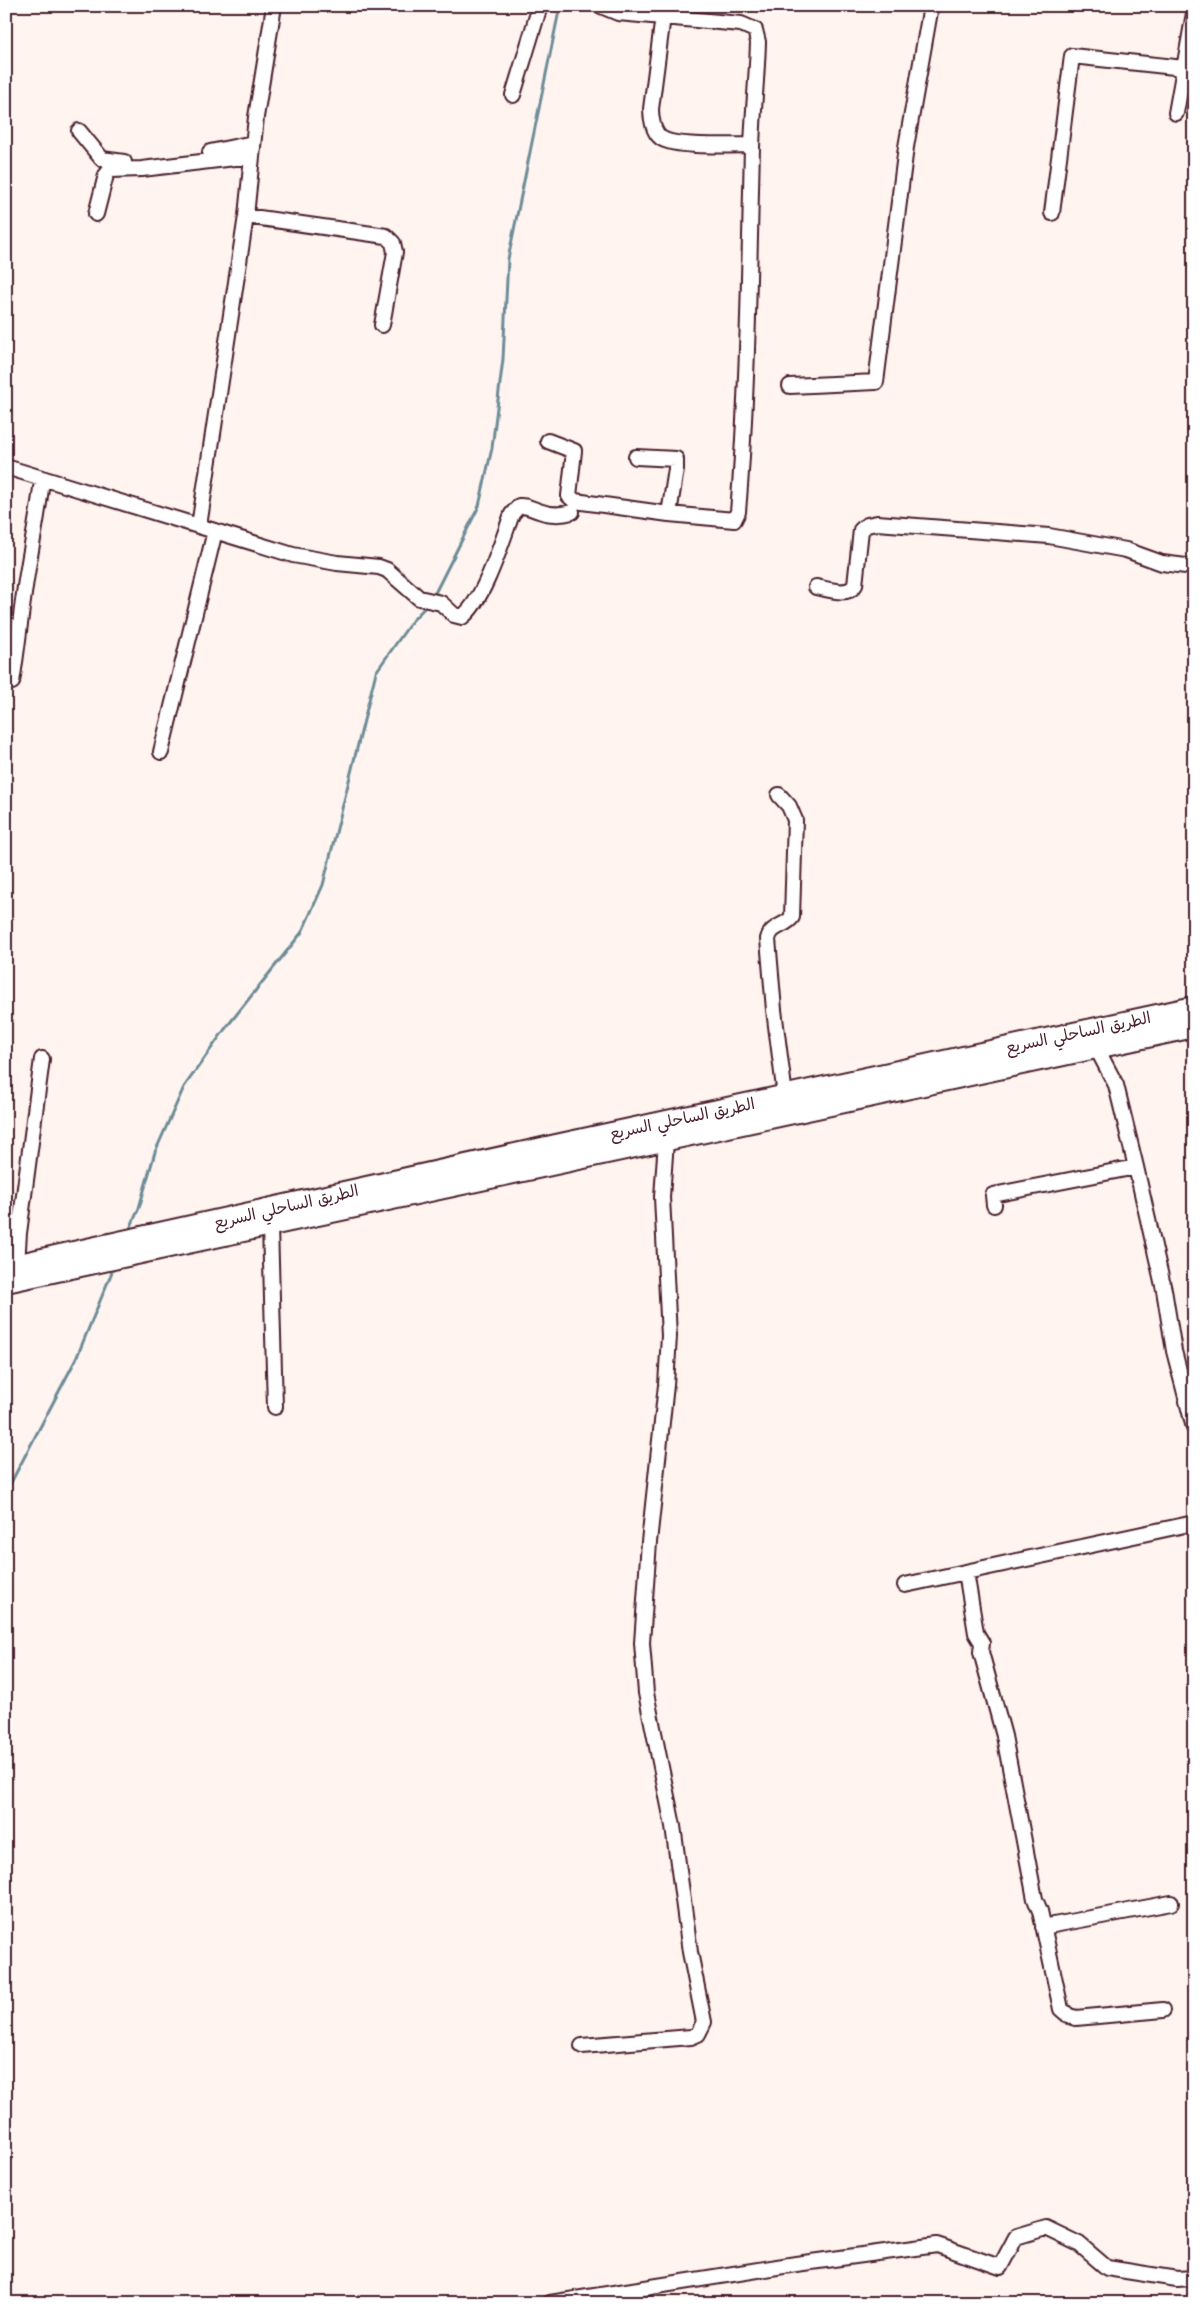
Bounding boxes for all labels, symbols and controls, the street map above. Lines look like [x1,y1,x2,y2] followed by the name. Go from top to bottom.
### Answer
[1003,1006,1153,1062] street label: الطريق الساحلي السريع
[607,1092,757,1148] street label: الطريق الساحلي السريع
[211,1179,361,1237] street label: الطريق الساحلي السريع

